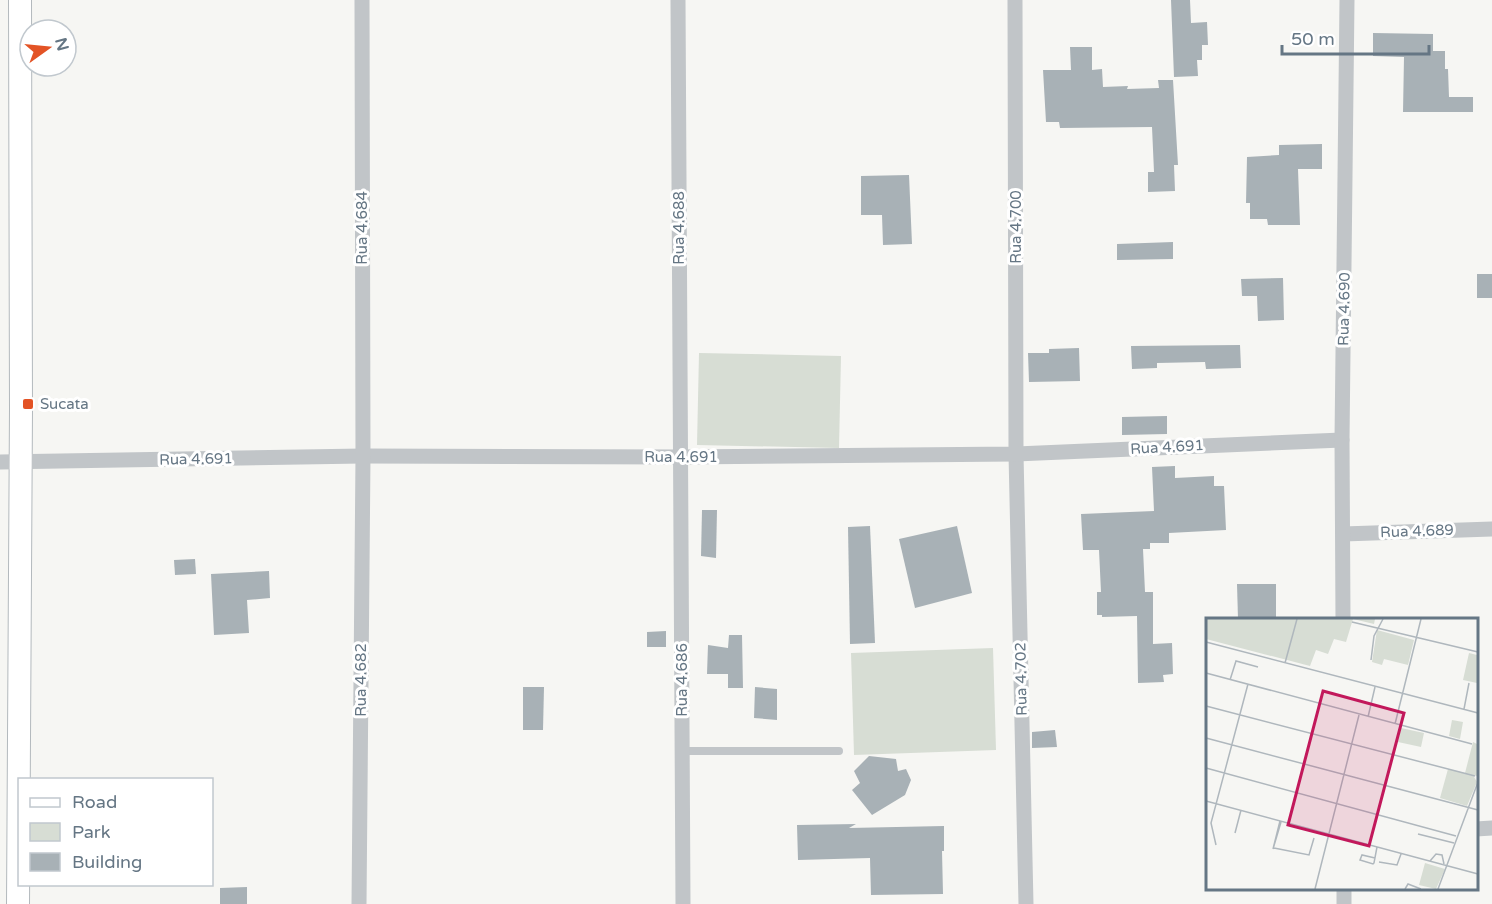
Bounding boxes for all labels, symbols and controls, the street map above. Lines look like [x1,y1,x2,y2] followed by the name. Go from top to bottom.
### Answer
[18,18,78,78] north arrow
[1282,18,1429,56] scale bar
[1291,28,1335,50] text: 50 m
[50,36,73,53] text: N
[1007,190,1025,264] street label: Rua 4.700
[353,191,371,265] street label: Rua 4.684
[670,191,688,265] street label: Rua 4.688
[1334,272,1354,346] street label: Rua 4.690
[40,395,89,413] place label: Sucata
[21,397,35,411] marker: Sucata
[1130,436,1204,458] street label: Rua 4.691
[644,448,718,466] street label: Rua 4.691
[159,449,233,469] street label: Rua 4.691
[1380,521,1454,541] street label: Rua 4.689
[1206,618,1477,889] inset map
[1011,642,1031,716] street label: Rua 4.702
[352,643,370,717] street label: Rua 4.682
[673,643,691,717] street label: Rua 4.686
[18,778,213,886] legend
[72,791,117,813] text: Road
[72,821,111,843] text: Park
[72,851,142,873] text: Building

